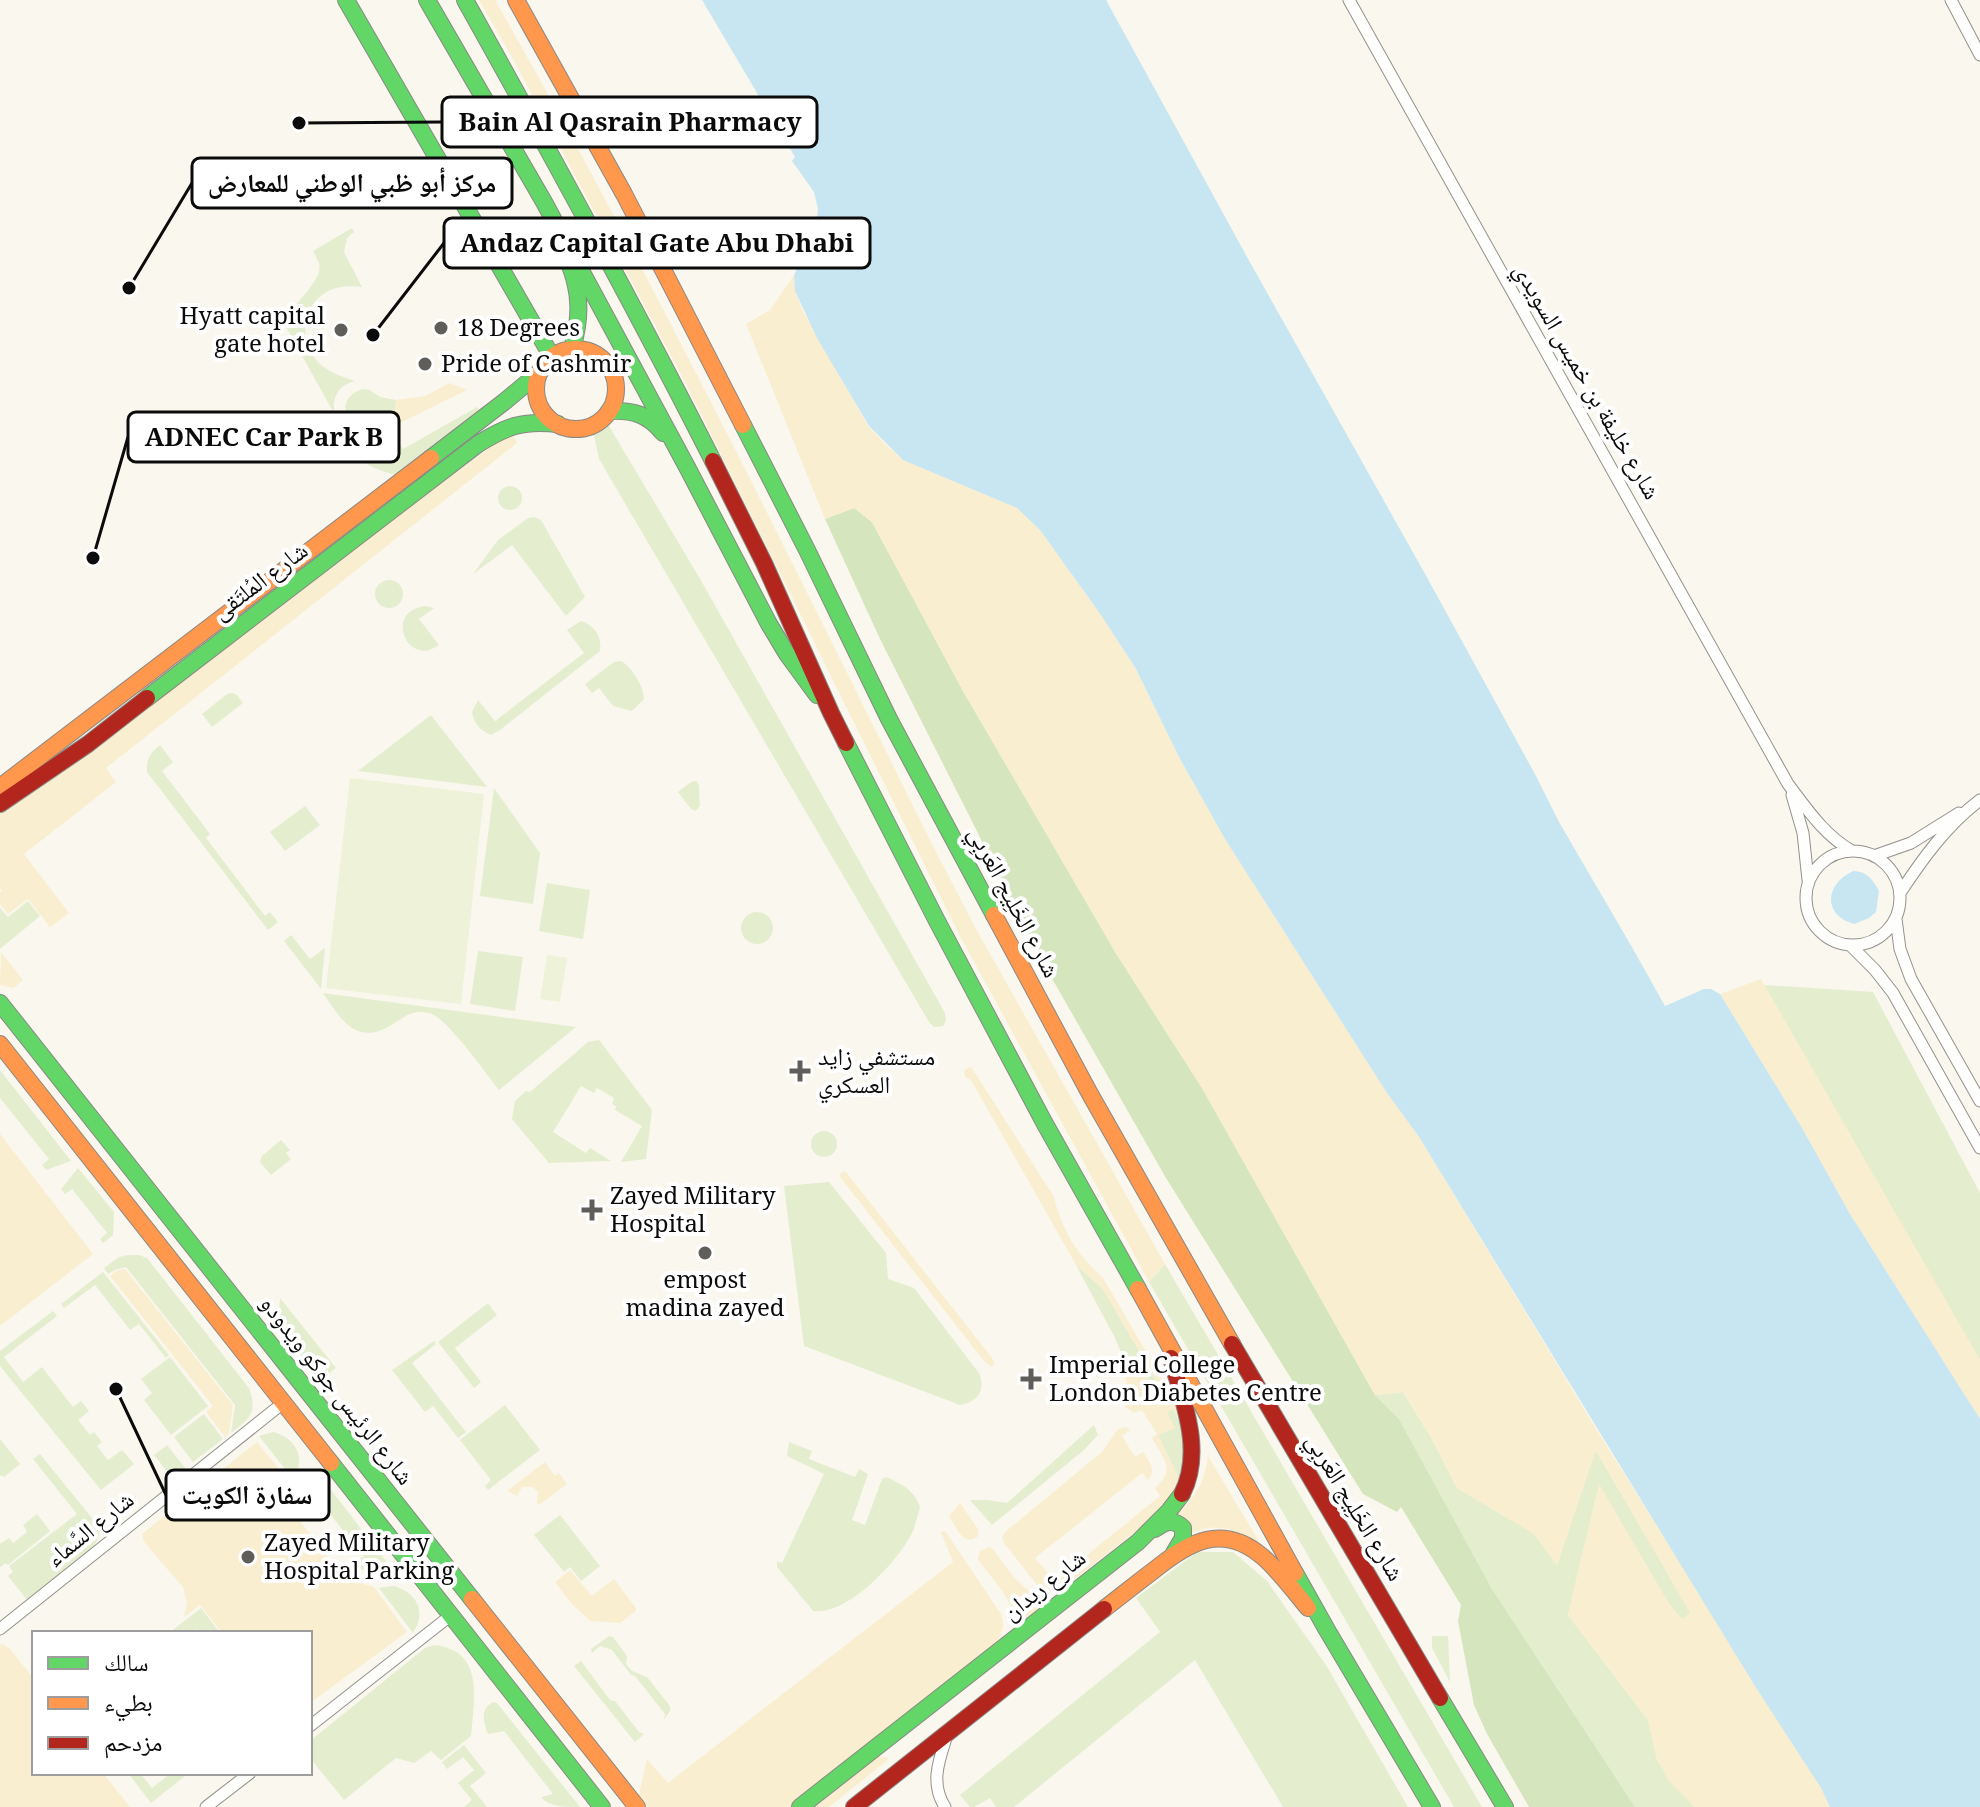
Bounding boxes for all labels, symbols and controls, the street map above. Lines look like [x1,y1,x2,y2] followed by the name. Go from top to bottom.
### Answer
[442,97,817,147] callout: Bain Al Qasrain Pharmacy
[459,103,802,147] text: Bain Al Qasrain Pharmacy
[192,158,512,208] callout: مركز أبو ظبي الوطني للمعارض
[208,164,496,208] text: مركز أبو ظبي الوطني للمعارض
[444,218,870,268] callout: Andaz Capital Gate Abu Dhabi
[460,224,854,268] text: Andaz Capital Gate Abu Dhabi
[1500,256,1670,509] street label: شارع خليفة بن خميس السويدي
[180,298,326,367] place label: Hyatt capital gate hotel
[457,310,580,351] place label: 18 Degrees
[432,319,450,337] marker: 18 Degrees
[332,321,350,339] marker: Hyatt capital gate hotel
[441,346,631,387] place label: Pride of Cashmir
[416,355,434,373] marker: Pride of Cashmir
[128,412,399,462] callout: ADNEC Car Park B
[145,418,383,462] text: ADNEC Car Park B
[204,533,319,633] street label: شارع المُلتَقى
[954,820,1069,987] street label: شارع الخَلِيج العَربِي
[818,1039,935,1108] place label: مستشفي زايد العسكري
[789,1060,811,1082] marker: مستشفي زايد العسكري
[610,1178,776,1247] place label: Zayed Military Hospital
[581,1199,603,1221] marker: Zayed Military Hospital
[696,1244,714,1262] marker: empost madina zayed
[625,1262,785,1331] place label: empost madina zayed
[247,1287,423,1496] street label: شارع الرئيس جوكو ويدودو
[1049,1347,1322,1416] place label: Imperial College London Diabetes Centre
[1020,1368,1042,1390] marker: Imperial College London Diabetes Centre
[1292,1426,1413,1590] street label: شارع الخَلِيج العَربِي
[166,1470,329,1520] callout: سفارة الكويت
[181,1476,313,1520] text: سفارة الكويت
[38,1482,145,1580] street label: شارع السَّماء
[264,1525,454,1594] place label: Zayed Military Hospital Parking
[994,1541,1097,1633] street label: شارع ربدان
[239,1548,257,1566] marker: Zayed Military Hospital Parking
[32,1631,312,1775] legend
[104,1645,149,1686] text: سالك
[104,1685,153,1726] text: بطيء
[104,1725,163,1766] text: مزدحم

